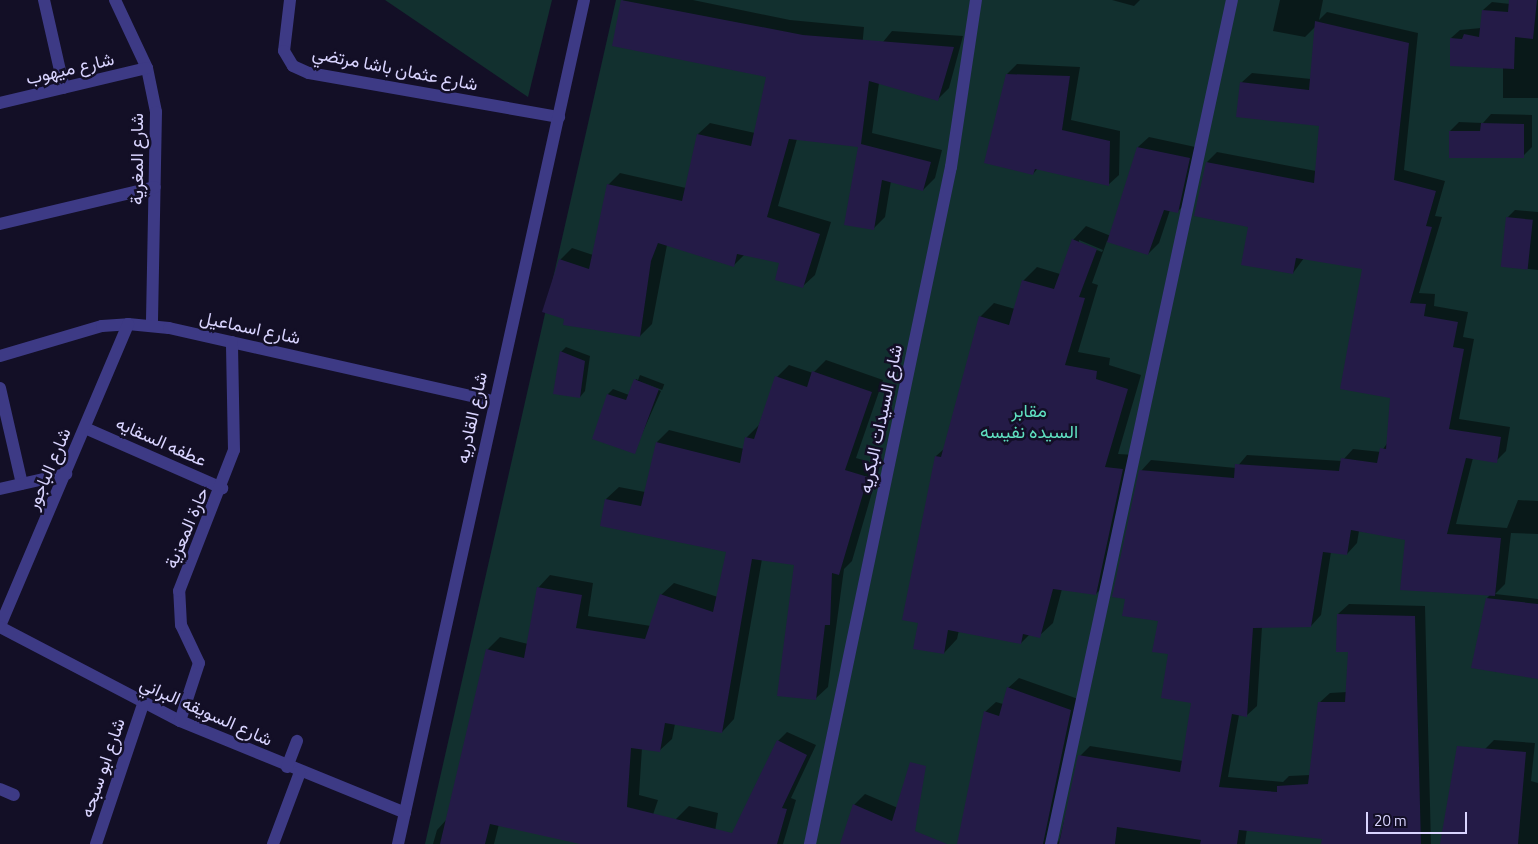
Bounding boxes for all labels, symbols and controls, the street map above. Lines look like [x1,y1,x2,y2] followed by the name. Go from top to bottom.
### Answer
[310,42,480,96] street label: شارع عثمان باشا مرتضي
[24,48,116,90] street label: شارع ميهوب
[126,113,148,205] street label: شارع المغرية
[198,307,302,349] street label: شارع اسماعيل
[855,343,907,495] street label: شارع السيدات البكريه
[452,370,492,466] street label: شارع القادريه
[980,401,1078,444] park label: مقابر السيده نفيسه
[112,412,210,472] street label: عطفه السقايه
[22,425,76,513] street label: شارع الباجور
[160,484,214,572] street label: حارة المعزية
[136,673,276,751] street label: شارع السويقه البراني
[76,715,130,821] street label: شارع ابو سبحه
[1368,802,1469,834] scale bar
[1374,809,1407,832] text: 20 m

